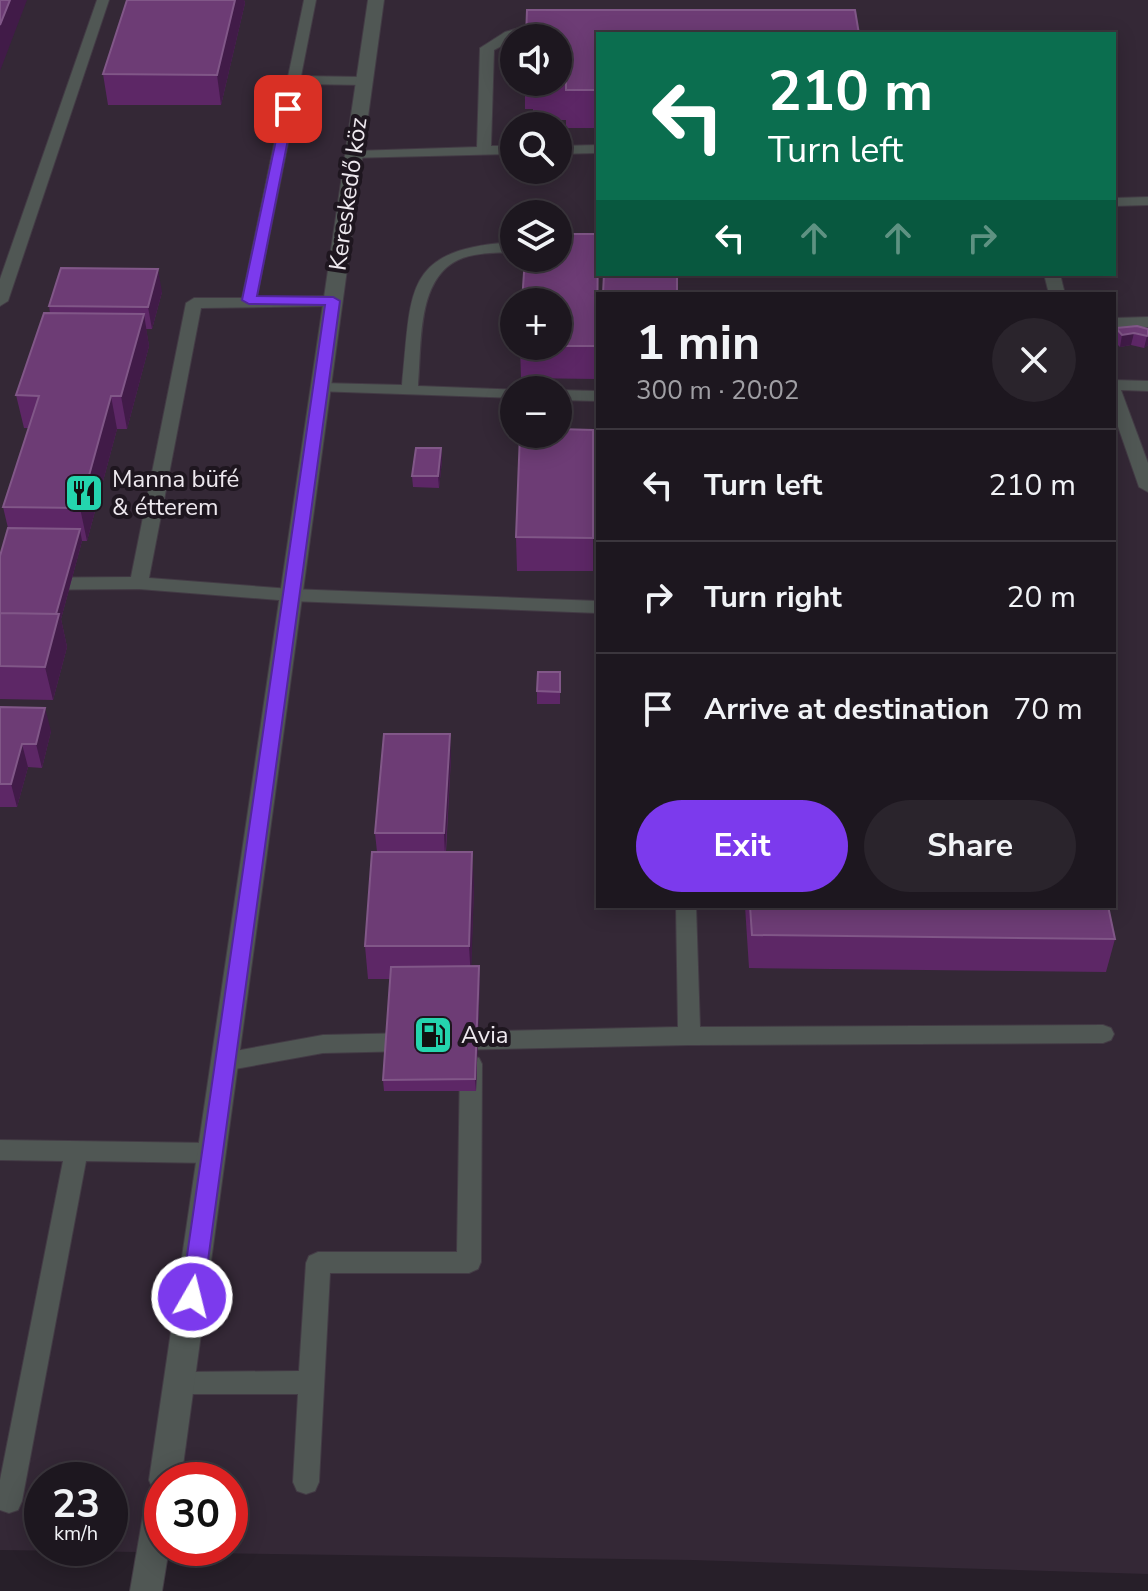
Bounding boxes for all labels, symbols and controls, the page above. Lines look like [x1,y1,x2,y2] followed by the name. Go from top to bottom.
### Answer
[500,24,572,448] map controls
[500,24,572,96] button: sound
[768,53,933,130] text: 210 m
[636,64,740,168] icon: left
[254,75,322,143] pin
[266,87,310,131] icon: arrive
[500,112,572,184] button: search
[321,115,375,273] street label: Kereskedő köz
[768,126,903,175] text: Turn left
[500,200,572,272] button: layers
[708,216,752,260] icon: left
[792,216,836,260] icon: ahead
[876,216,920,260] icon: ahead
[960,216,1004,260] icon: right
[500,288,572,360] button: +
[636,310,760,376] text: 1 min
[992,318,1076,402] button: close
[636,373,799,408] text: 300 m · 20:02
[500,376,572,448] button: −
[112,463,239,523] place label: Manna büfé & étterem
[636,463,680,507] icon: left
[704,465,822,506] text: Turn left
[989,465,1076,506] text: 210 m
[63,472,105,514] restaurant icon: Manna büfé & étterem
[636,575,680,619] icon: right
[704,577,842,618] text: Turn right
[1007,577,1076,618] text: 20 m
[636,687,680,731] icon: arrive
[704,689,989,730] text: Arrive at destination
[1013,689,1083,730] text: 70 m
[636,800,848,892] button: Exit
[864,800,1076,892] button: Share
[412,1014,454,1056] fuel station icon: Avia
[461,1019,509,1051] place label: Avia
[150,1255,234,1339] position arrow
[144,1462,248,1566] speed limit sign: 30
[52,1477,100,1531] text: 23
[54,1520,98,1547] text: km/h

